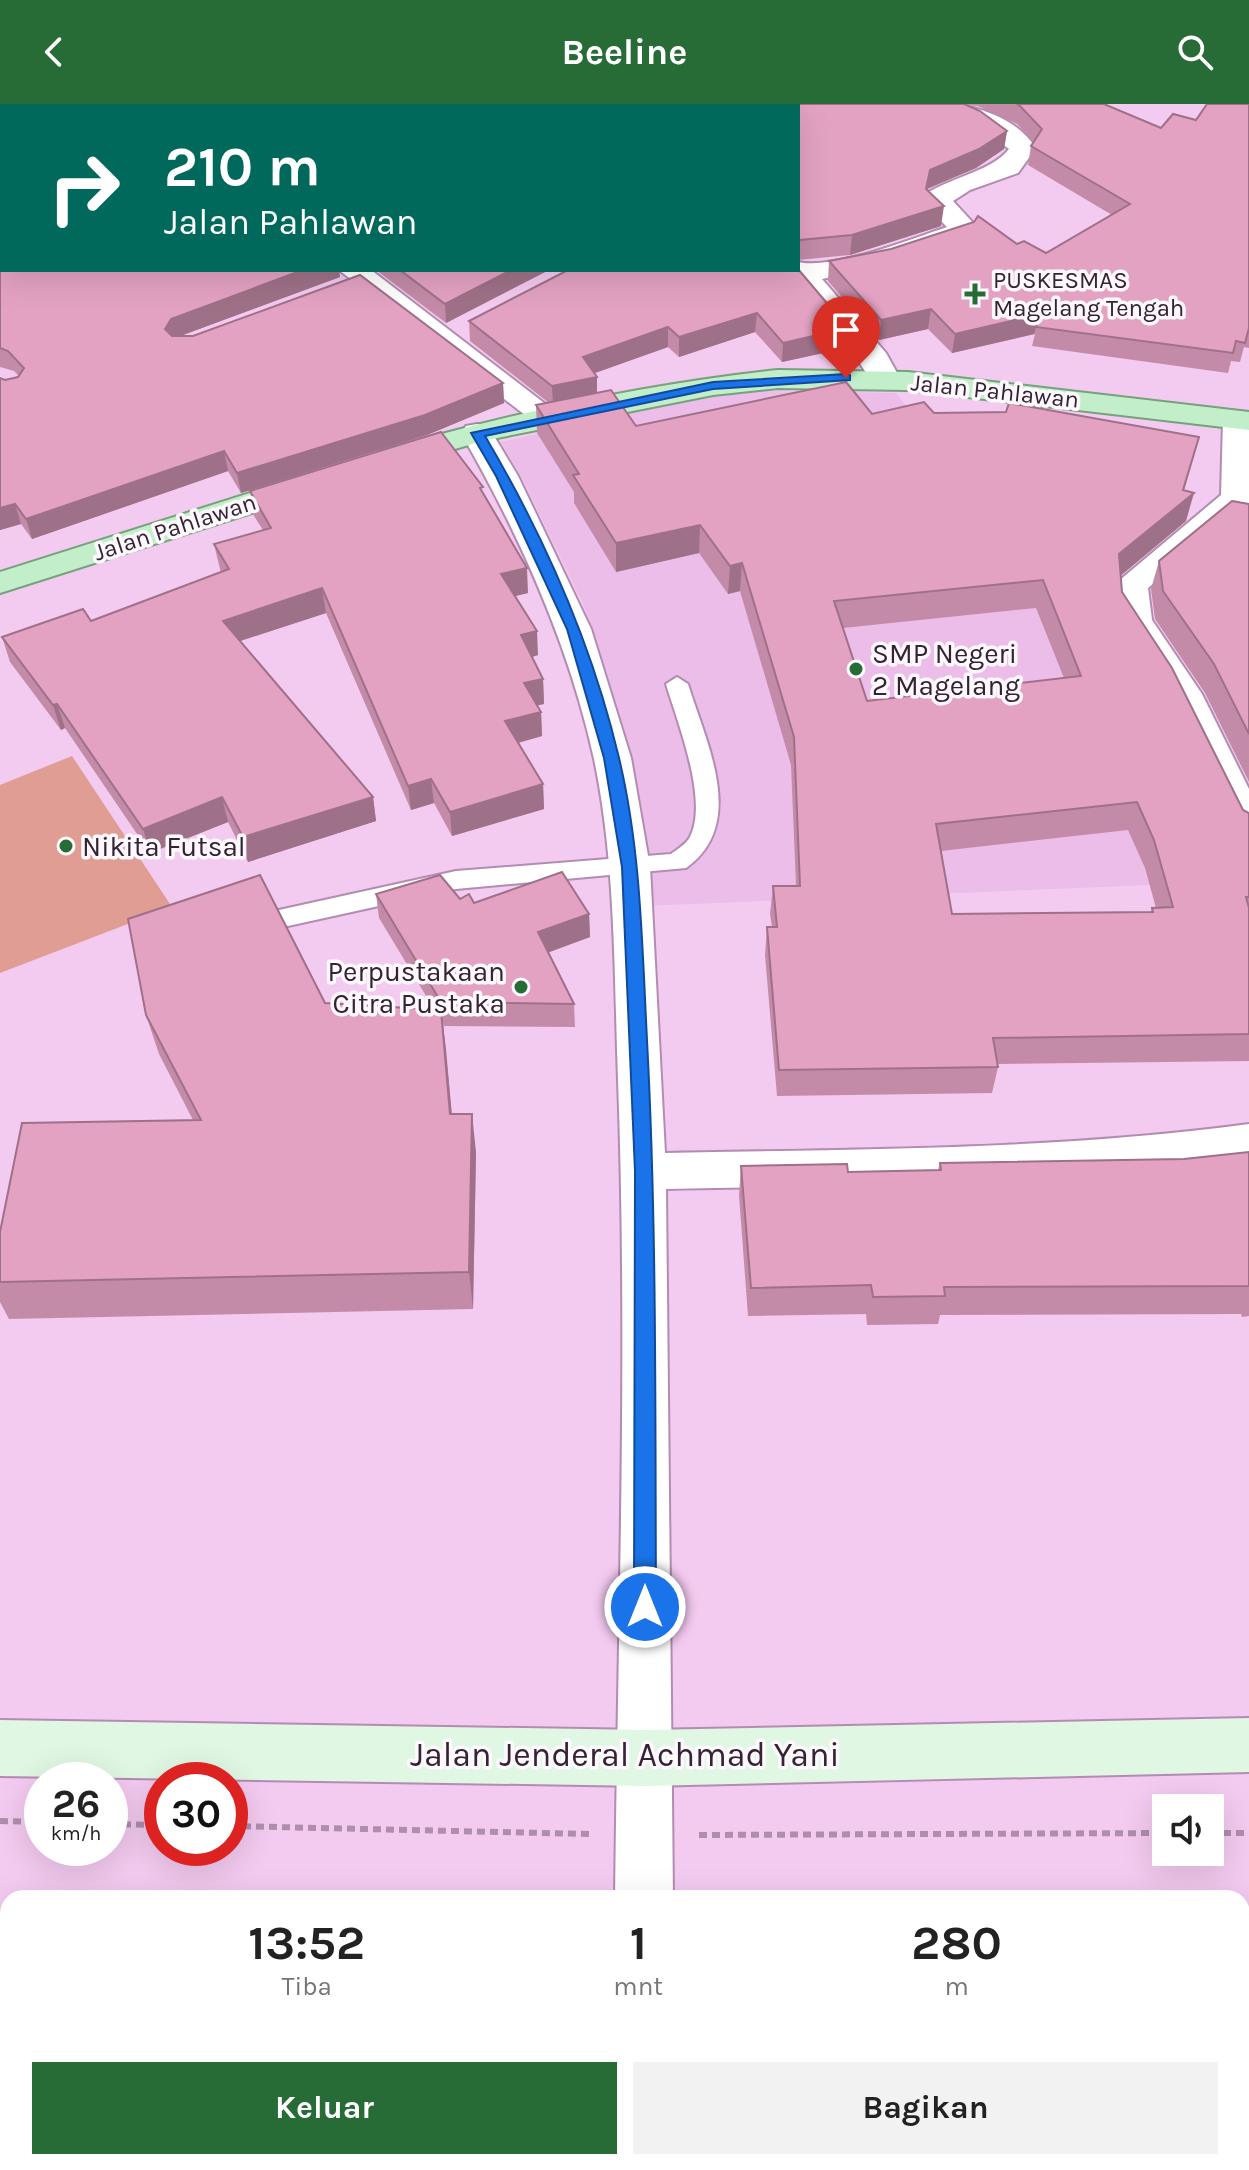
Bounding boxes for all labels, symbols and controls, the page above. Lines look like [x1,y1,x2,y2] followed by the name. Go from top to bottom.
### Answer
[32,30,76,74] icon: back
[1173,30,1217,74] icon: search
[562,31,687,73] text: Beeline
[164,134,321,199] text: 210 m
[32,136,136,240] icon: right
[164,201,418,243] text: Jalan Pahlawan
[993,266,1184,322] place label: PUSKESMAS Magelang Tengah
[964,283,986,305] marker: PUSKESMAS Magelang Tengah
[812,296,880,378] pin
[824,308,868,352] icon: arrive
[909,368,1081,414] street label: Jalan Pahlawan
[90,488,260,566] street label: Jalan Pahlawan
[872,637,1020,702] place label: SMP Negeri 2 Magelang
[847,660,865,678] marker: SMP Negeri 2 Magelang
[82,830,246,863] place label: Nikita Futsal
[57,837,75,855] marker: Nikita Futsal
[328,955,505,1020] place label: Perpustakaan Citra Pustaka
[512,978,530,996] marker: Perpustakaan Citra Pustaka
[603,1565,687,1649] position arrow
[410,1735,840,1775] street label: Jalan Jenderal Achmad Yani
[144,1762,248,1866] speed limit sign: 30
[52,1780,100,1827] text: 26
[1152,1794,1224,1866] map controls
[1152,1794,1224,1866] button: sound
[51,1822,101,1845] text: km/h
[248,1915,365,1971] text: 13:52
[630,1915,647,1971] text: 1
[911,1915,1002,1971] text: 280
[281,1971,332,2002] text: Tiba
[613,1971,663,2002] text: mnt
[944,1971,969,2002] text: m
[32,2062,617,2154] button: Keluar
[633,2062,1218,2154] button: Bagikan

